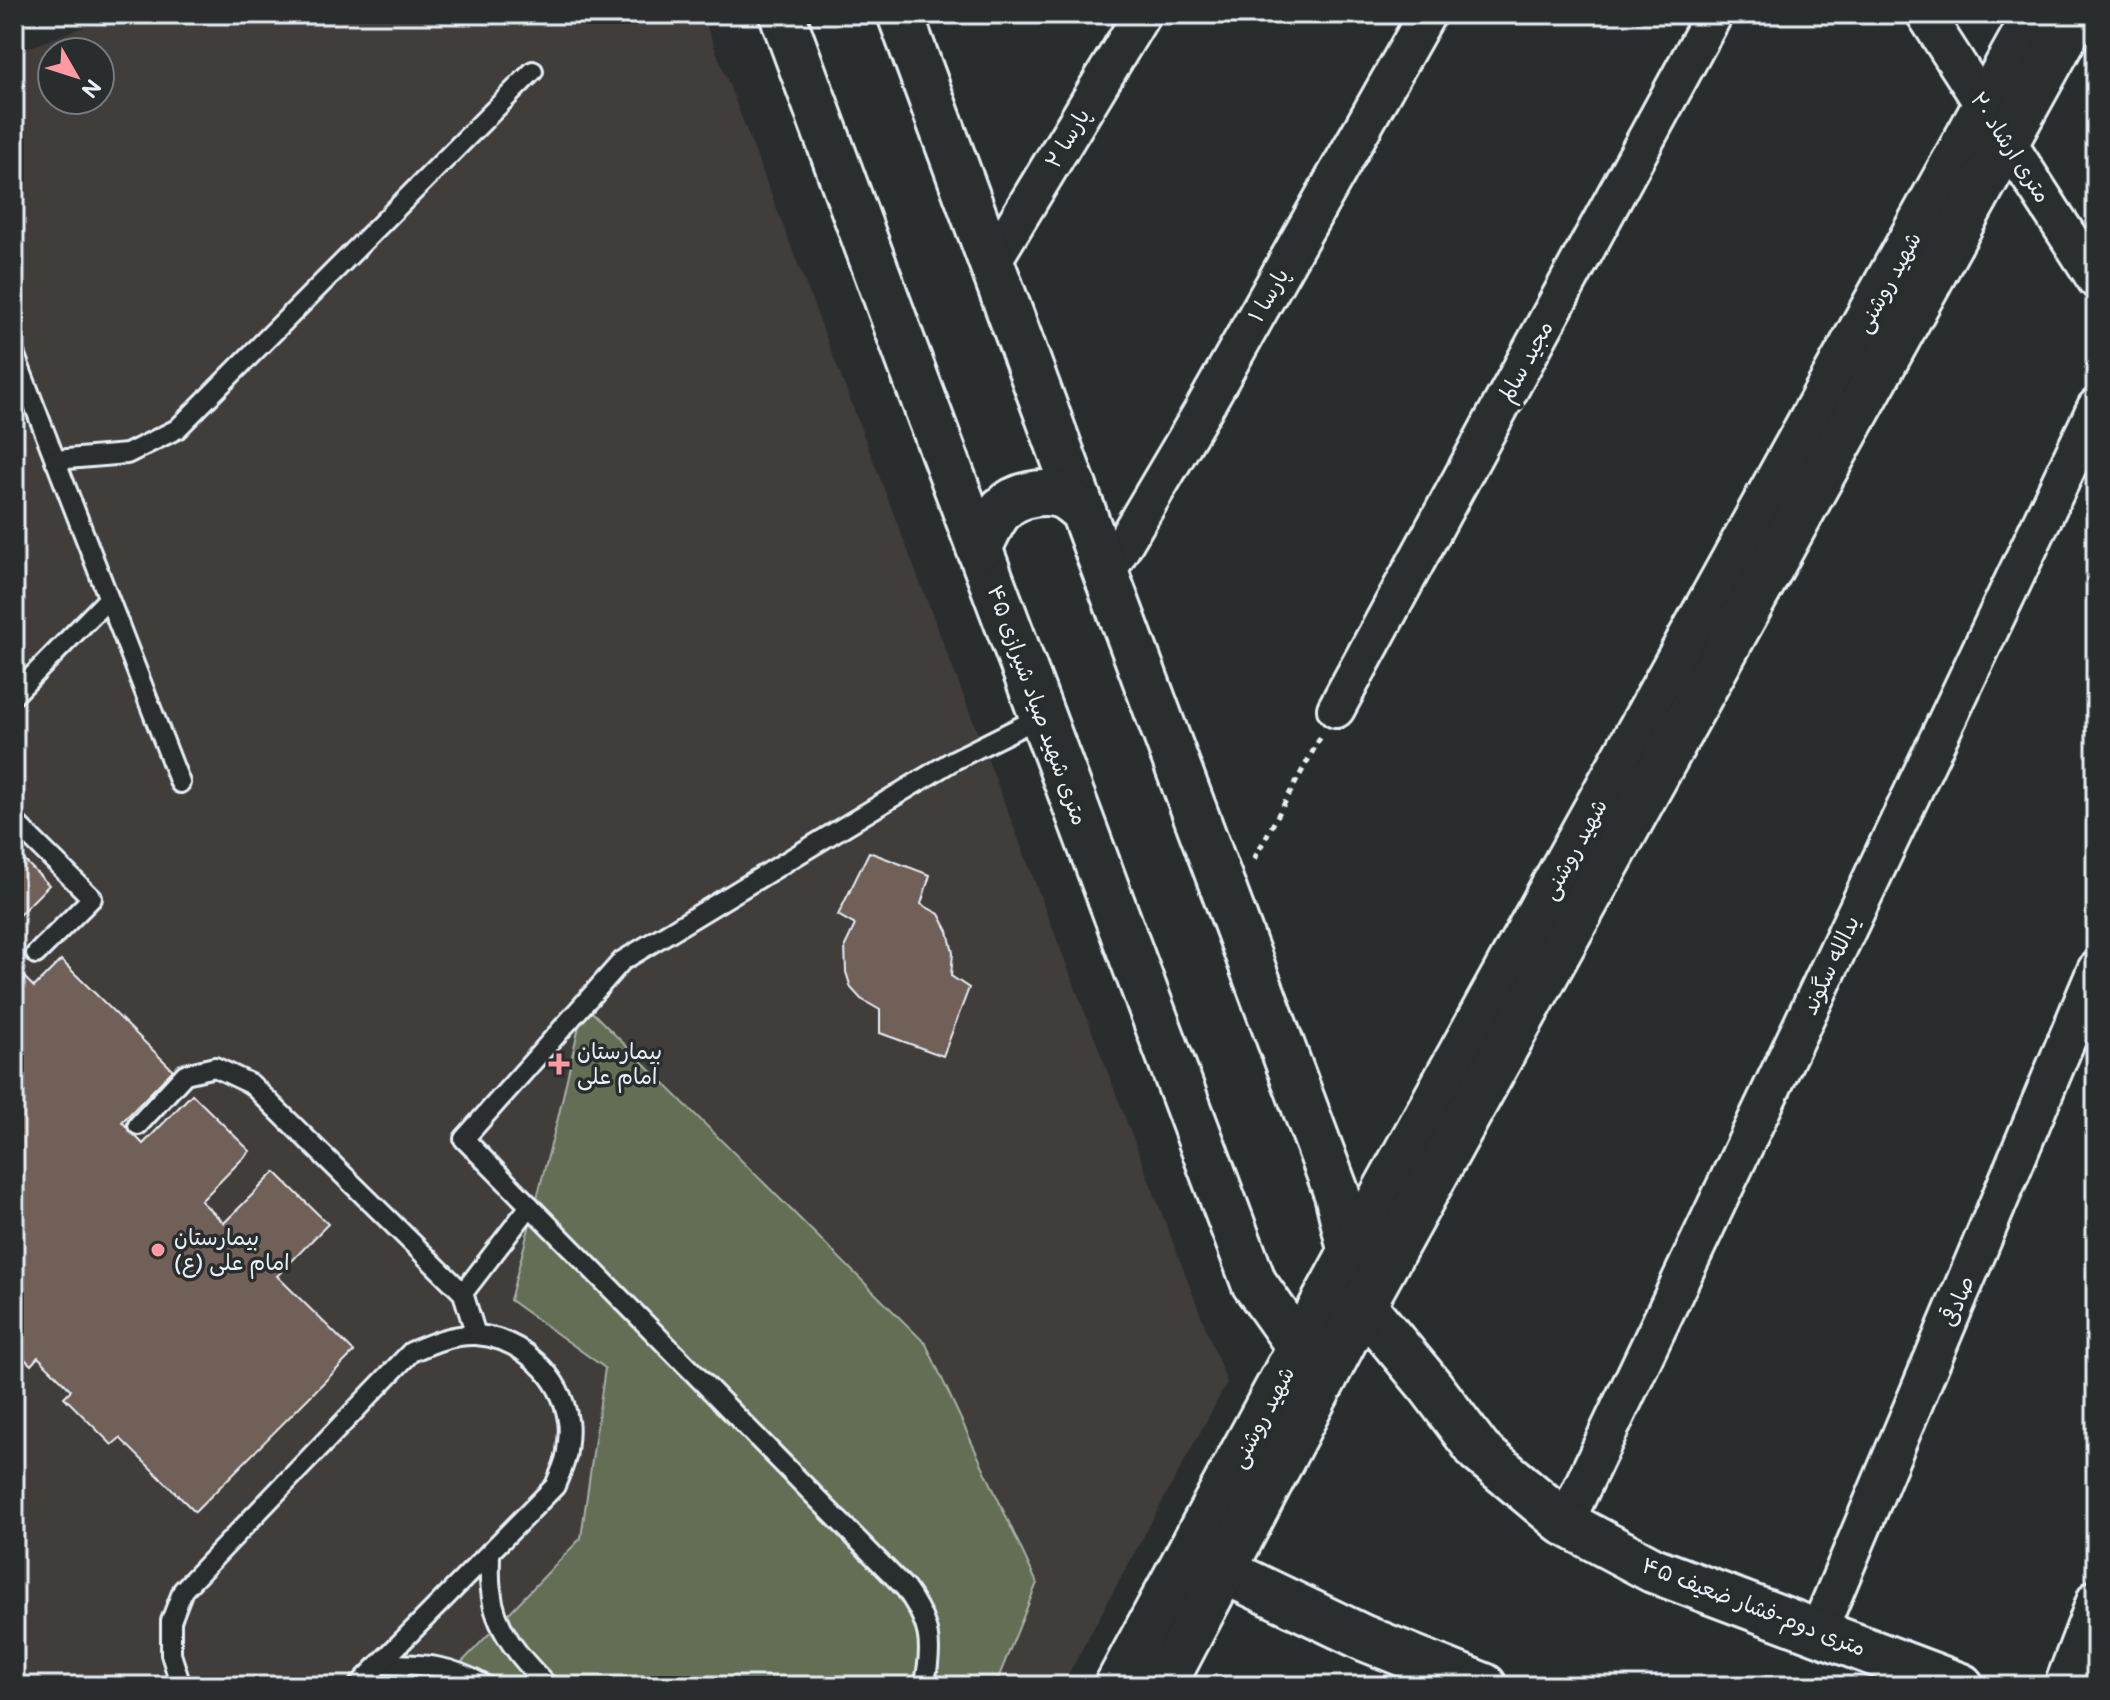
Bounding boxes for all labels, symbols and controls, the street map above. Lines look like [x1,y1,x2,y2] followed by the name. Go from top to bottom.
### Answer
[36,36,116,116] north arrow
[75,73,106,103] text: N
[1964,87,2056,208] street label: ۲۰ متری ارشاد
[1040,104,1097,173] street label: پارسا ۲
[1851,228,1928,338] street label: شهید روشنی
[1243,264,1295,328] street label: پارسا ۱
[1493,316,1562,409] street label: مجید سالم
[981,582,1093,829] street label: ۴۵ متری شهید صیاد شیرازی
[1537,795,1614,905] street label: شهید روشنی
[1797,912,1866,1019] street label: یدالله سگوند
[577,1039,662,1093] place label: بیمارستان امام علی
[548,1053,570,1075] marker: بیمارستان امام علی
[174,1225,290,1279] place label: بیمارستان امام علی (ع)
[149,1241,167,1259] marker: بیمارستان امام علی (ع)
[1935,1272,1981,1331] street label: صادقی
[1225,1362,1301,1473] street label: شهید روشنی
[1637,1552,1869,1665] street label: ۴۵ متری دوم-فشار ضعیف

